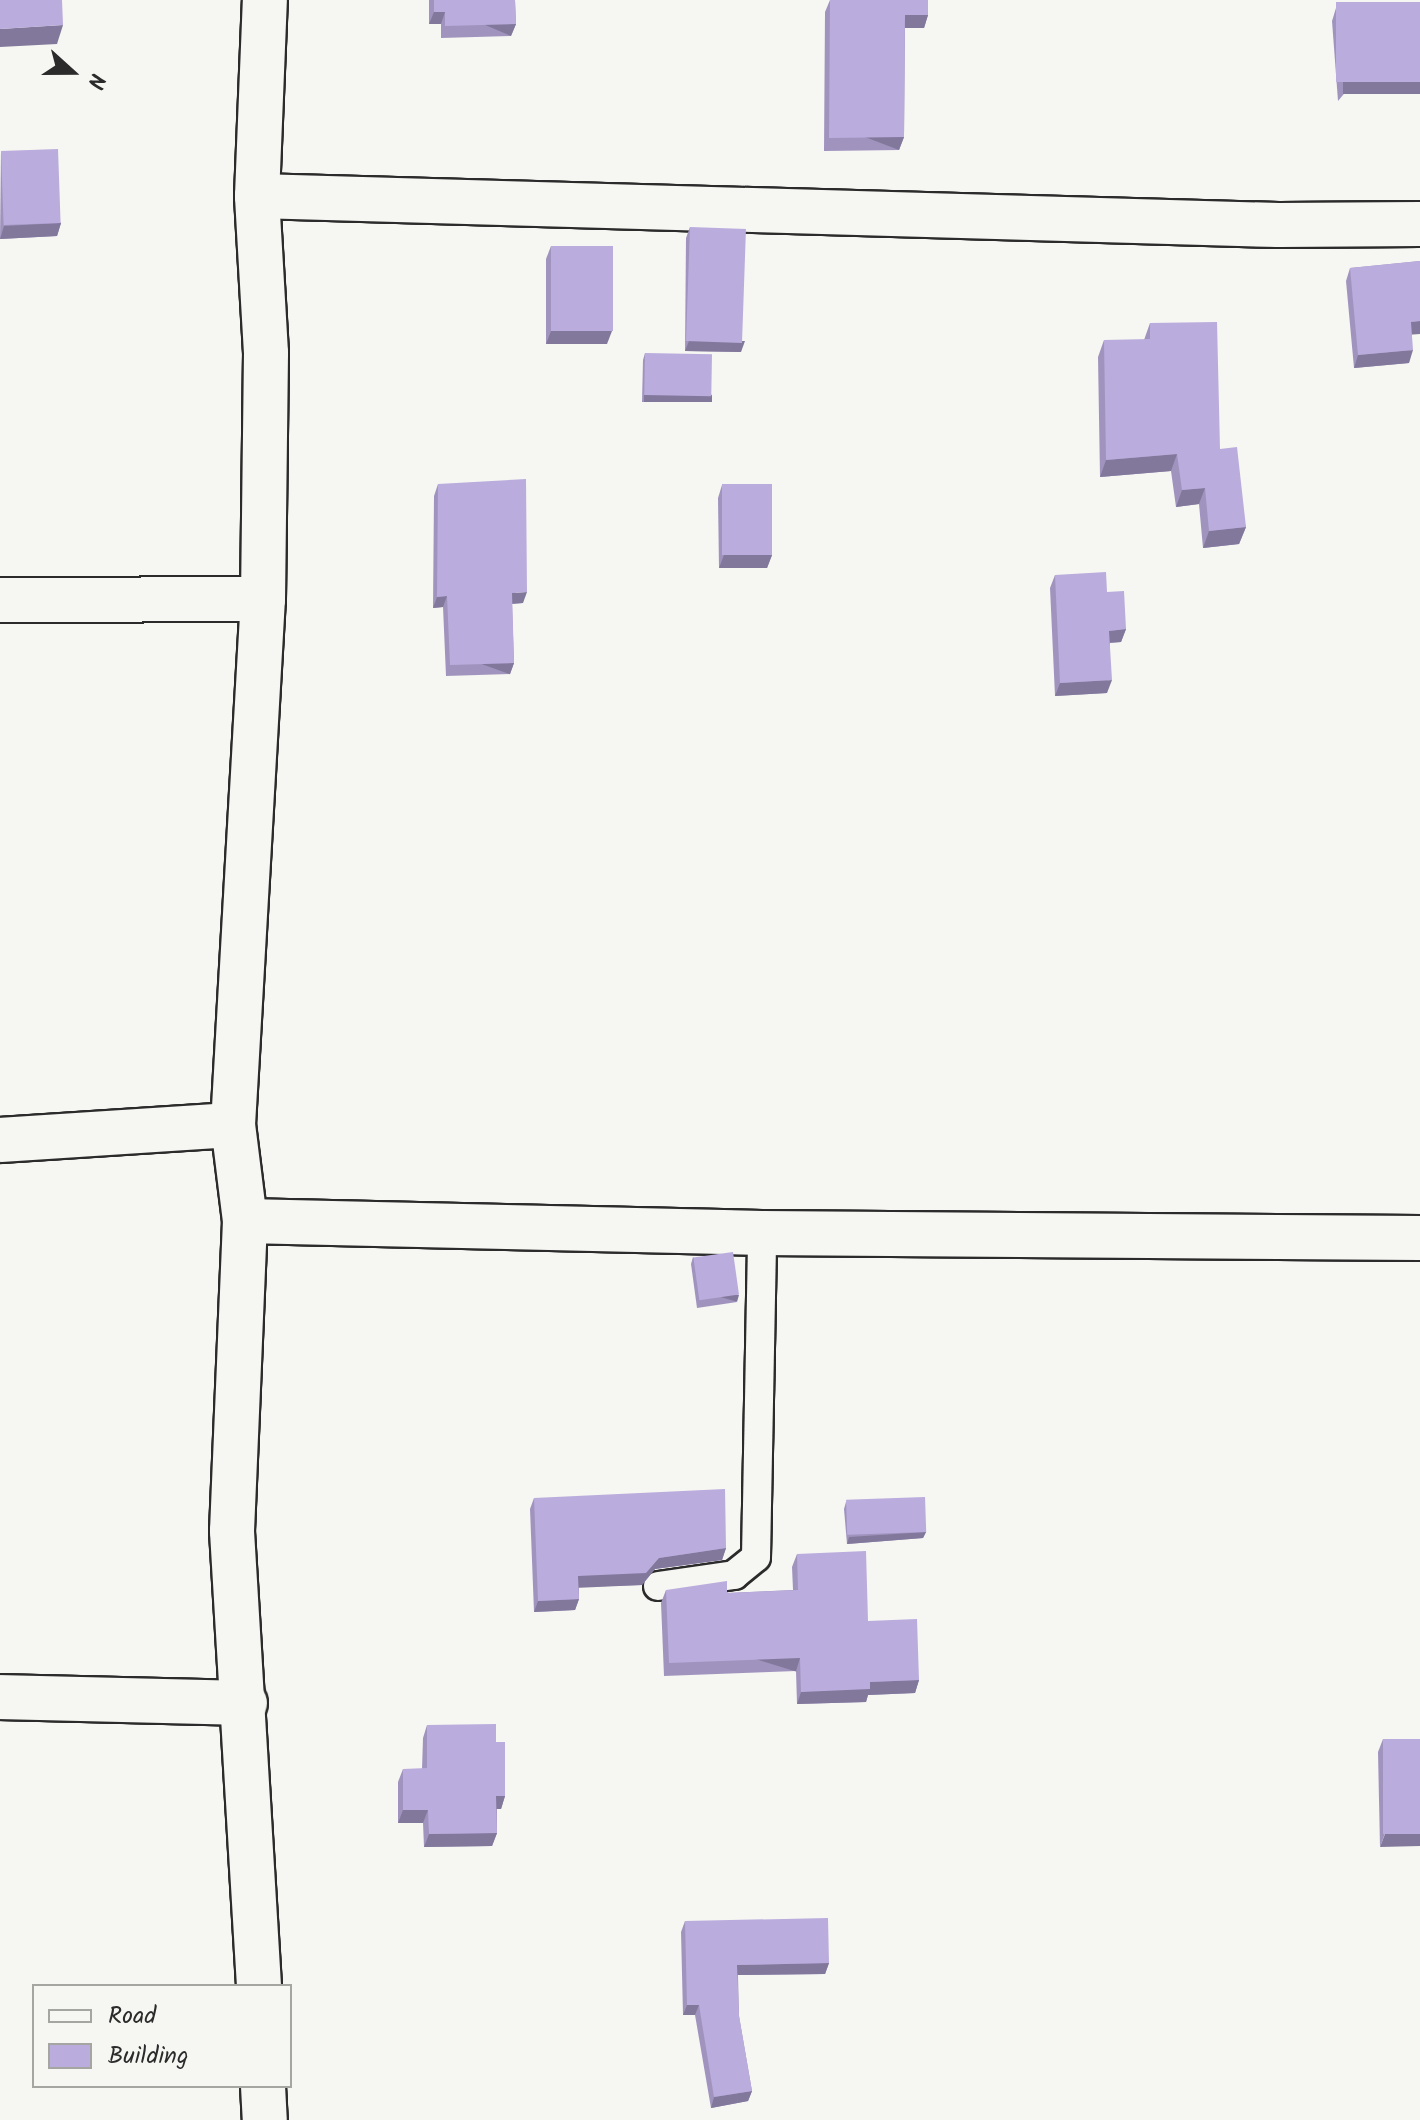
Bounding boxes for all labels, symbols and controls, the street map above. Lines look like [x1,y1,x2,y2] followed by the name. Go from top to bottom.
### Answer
[32,32,112,112] north arrow
[76,68,114,94] text: N
[32,1984,292,2088] legend
[108,1997,156,2036] text: Road
[108,2037,188,2076] text: Building

